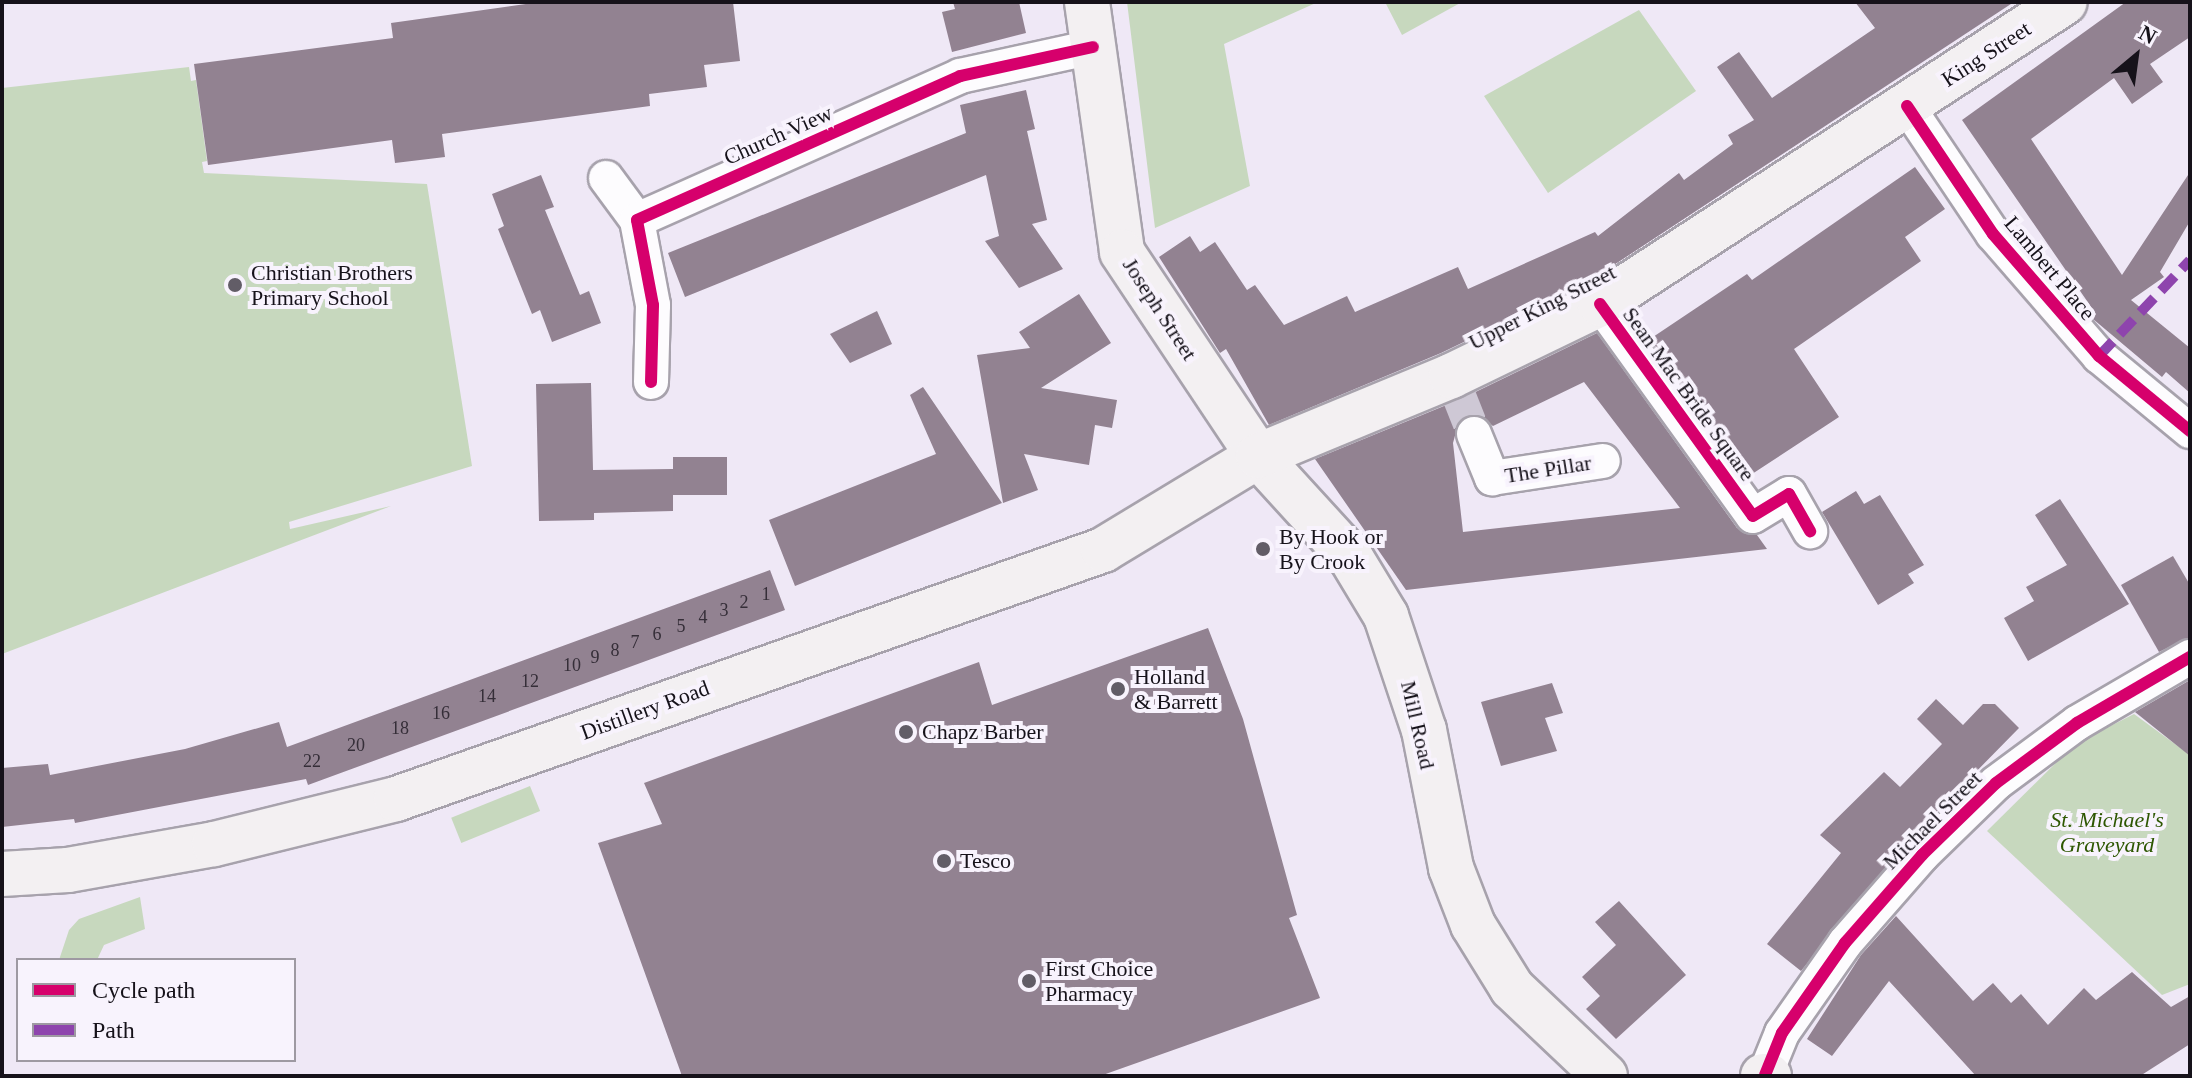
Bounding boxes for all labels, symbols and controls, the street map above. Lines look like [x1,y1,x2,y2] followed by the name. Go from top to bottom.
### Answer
[1937,15,2035,93] street label: King Street
[2096,16,2176,96] north arrow
[2135,20,2161,49] text: N
[719,99,837,171] street label: Church View
[1999,211,2101,325] street label: Lambert Place
[1117,253,1203,365] street label: Joseph Street
[251,259,413,310] place label: Christian Brothers Primary School
[1464,259,1620,355] street label: Upper King Street
[226,276,244,294] marker: Christian Brothers Primary School
[1617,302,1761,486] street label: Sean Mac Bride Square
[1503,449,1593,489] street label: The Pillar
[1279,523,1383,574] place label: By Hook or By Crook
[1254,540,1272,558] marker: By Hook or By Crook
[762,583,770,605] house number: 1
[740,591,748,613] house number: 2
[720,599,728,621] house number: 3
[698,606,708,628] house number: 4
[676,615,686,637] house number: 5
[652,623,662,645] house number: 6
[630,631,640,653] house number: 7
[610,639,620,661] house number: 8
[590,646,600,668] house number: 9
[563,654,581,676] house number: 10
[1134,663,1218,714] place label: Holland & Barrett
[521,670,539,692] house number: 12
[577,675,713,745] street label: Distillery Road
[1395,678,1441,772] street label: Mill Road
[1109,680,1127,698] marker: Holland & Barrett
[478,685,496,707] house number: 14
[432,702,450,724] house number: 16
[391,717,409,739] house number: 18
[922,719,1044,745] place label: Chapz Barber
[897,723,915,741] marker: Chapz Barber
[347,734,365,756] house number: 20
[303,750,321,772] house number: 22
[1877,765,1987,875] street label: Michael Street
[2050,806,2164,858] park label: St. Michael's Graveyard
[960,848,1011,874] place label: Tesco
[935,852,953,870] marker: Tesco
[1045,955,1153,1006] place label: First Choice Pharmacy
[16,958,296,1062] legend
[1020,972,1038,990] marker: First Choice Pharmacy
[92,977,195,1003] text: Cycle path
[92,1017,135,1043] text: Path

